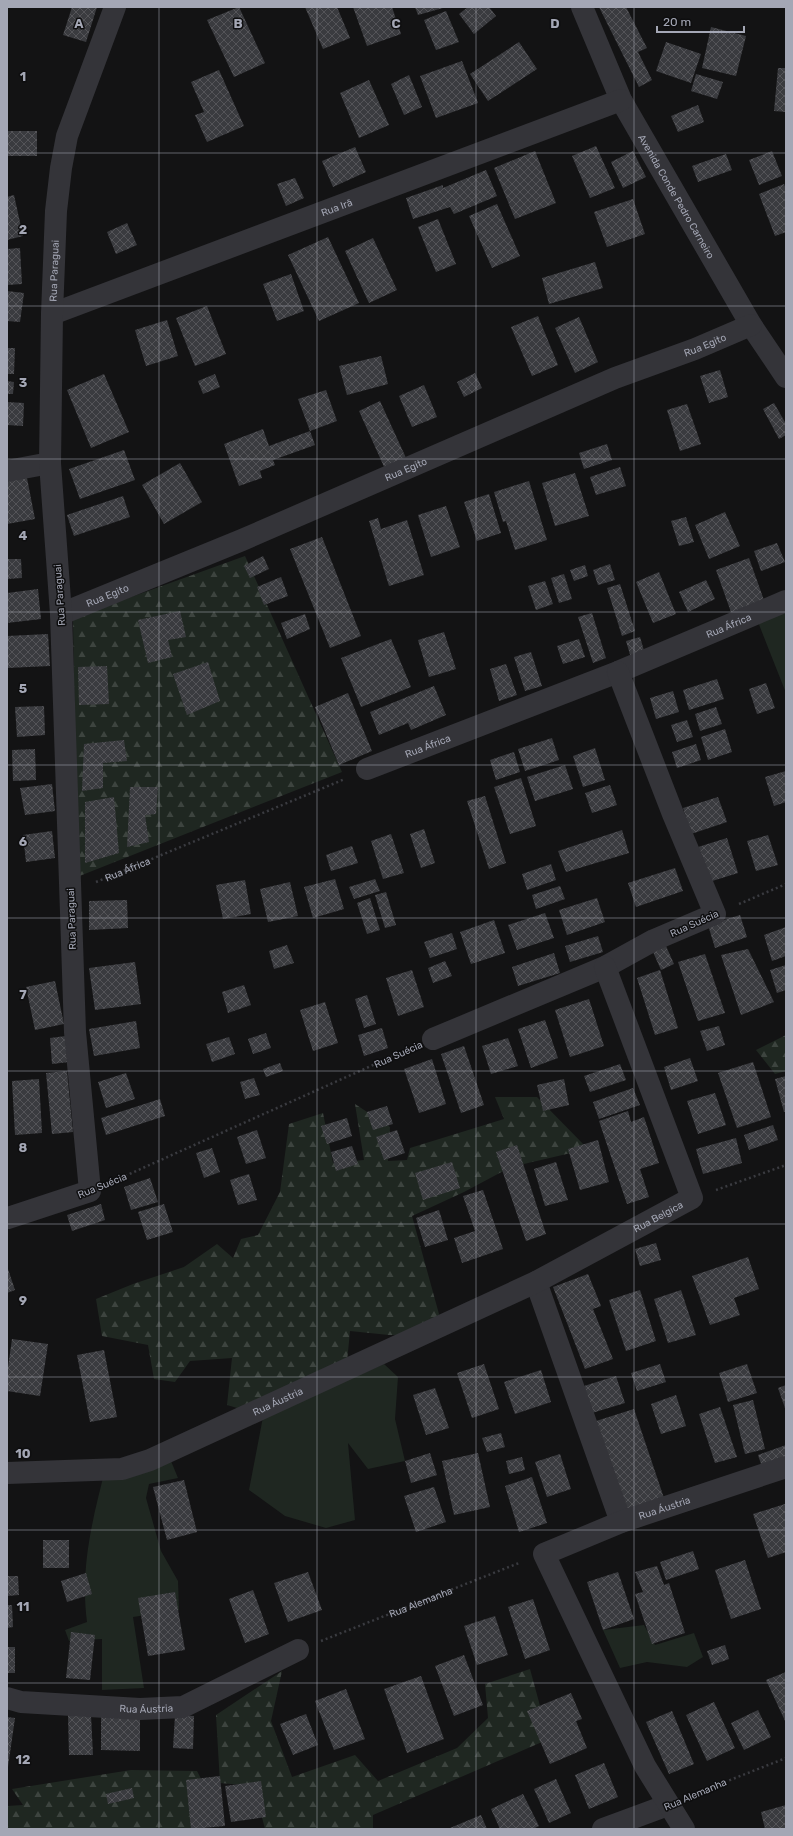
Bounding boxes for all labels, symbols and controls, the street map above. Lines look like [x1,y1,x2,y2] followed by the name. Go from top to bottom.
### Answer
[657,8,744,34] scale bar
[663,15,691,29] text: 20 m
[74,16,84,31] text: A
[233,16,243,31] text: B
[391,16,401,31] text: C
[550,16,560,31] text: D
[20,69,26,84] text: 1
[635,132,716,261] street label: Avenida Conde Pedro Carneiro
[320,197,354,219] street label: Rua Irã
[19,222,27,237] text: 2
[47,240,62,302] street label: Rua Paraguai
[682,331,728,360] street label: Rua Egito
[19,375,28,390] text: 3
[383,455,429,484] street label: Rua Egito
[19,528,28,543] text: 4
[52,564,68,626] street label: Rua Paraguai
[85,582,131,610] street label: Rua Egito
[704,611,753,641] street label: Rua África
[19,681,27,696] text: 5
[403,732,453,761] street label: Rua África
[19,834,28,849] text: 6
[103,855,152,885] street label: Rua África
[65,888,79,950] street label: Rua Paraguai
[668,908,721,940] street label: Rua Suécia
[19,987,27,1002] text: 7
[372,1039,425,1071] street label: Rua Suécia
[19,1140,28,1155] text: 8
[76,1171,129,1201] street label: Rua Suécia
[631,1199,685,1236] street label: Rua Belgica
[19,1293,27,1308] text: 9
[251,1385,305,1419] street label: Rua Áustria
[15,1446,31,1461] text: 10
[637,1494,692,1523] street label: Rua Áustria
[387,1585,454,1621] street label: Rua Alemanha
[17,1599,29,1614] text: 11
[119,1702,173,1716] street label: Rua Áustria
[16,1752,30,1767] text: 12
[662,1776,729,1814] street label: Rua Alemanha

